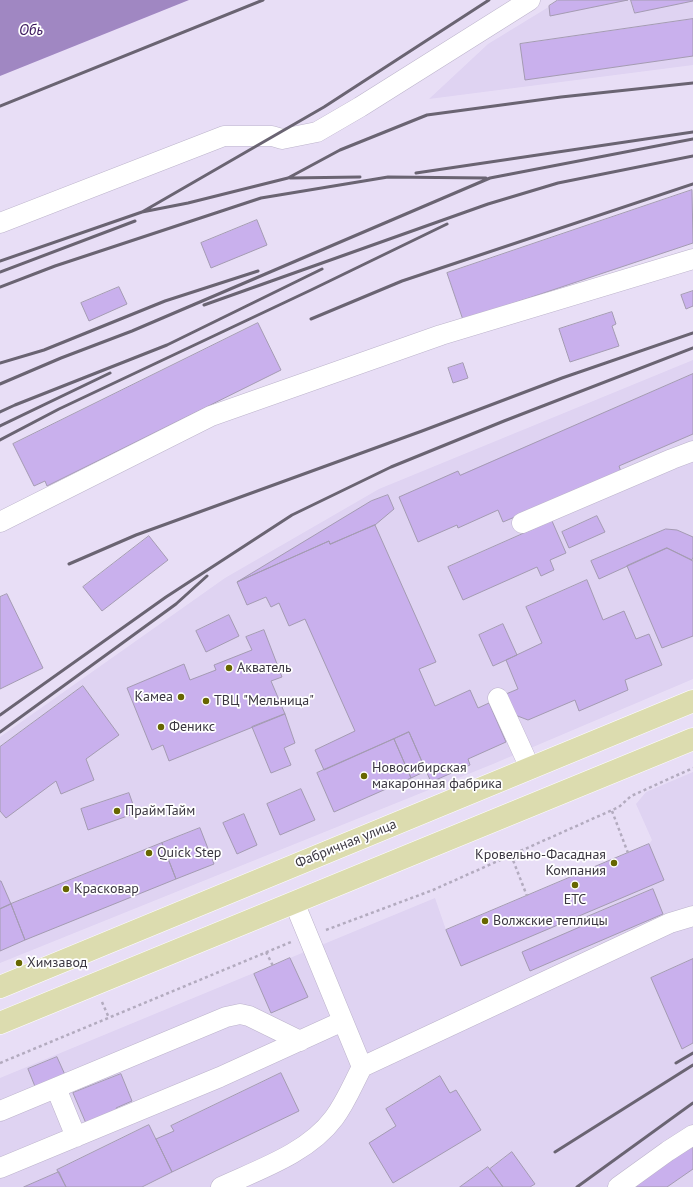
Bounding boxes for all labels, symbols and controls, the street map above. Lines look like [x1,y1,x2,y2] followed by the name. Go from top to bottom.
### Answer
[19,22,43,40] water label: Обь
[237,660,292,676] place label: Акватель
[224,663,234,673] marker: Акватель
[134,689,173,705] place label: Камеа
[176,692,186,702] marker: Камеа
[214,693,314,709] place label: ТВЦ "Мельница"
[201,696,211,706] marker: ТВЦ "Мельница"
[169,719,215,735] place label: Феникс
[156,722,166,732] marker: Феникс
[372,760,502,792] place label: Новосибирская макаронная фабрика
[359,771,369,781] marker: Новосибирская макаронная фабрика
[125,803,195,819] place label: ПраймТайм
[112,806,122,816] marker: ПраймТайм
[293,816,399,872] street label: Фабричная улица
[157,845,221,861] place label: Quick Step
[475,847,606,880] place label: Кровельно-Фасадная Компания
[144,848,154,858] marker: Quick Step
[609,858,619,868] marker: Кровельно-Фасадная Компания
[570,880,580,890] marker: ЕТС
[74,881,139,897] place label: Красковар
[61,884,71,894] marker: Красковар
[564,892,586,908] place label: ЕТС
[493,913,608,929] place label: Волжские теплицы
[480,916,490,926] marker: Волжские теплицы
[27,955,87,971] place label: Химзавод
[14,958,24,968] marker: Химзавод

